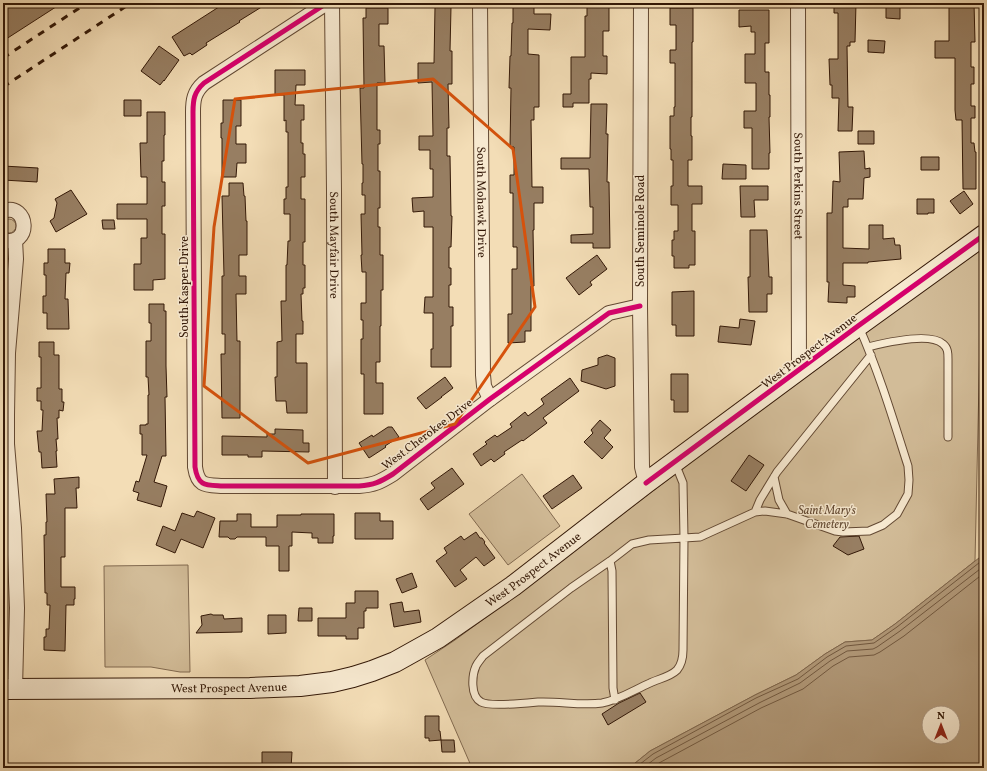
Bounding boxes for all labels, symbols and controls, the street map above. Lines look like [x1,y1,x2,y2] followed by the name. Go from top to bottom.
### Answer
[789,132,806,240] street label: South Perkins Street
[472,146,489,258] street label: South Mohawk Drive
[633,175,649,287] street label: South Seminole Road
[325,191,341,299] street label: South Mayfair Drive
[177,236,193,338] street label: South Kasper Drive
[759,310,861,393] street label: West Prospect Avenue
[379,395,477,474] street label: West Cherokee Drive
[798,503,856,533] park label: Saint Mary's Cemetery
[483,529,585,612] street label: West Prospect Avenue
[171,680,288,697] street label: West Prospect Avenue
[921,705,961,745] north arrow
[937,709,945,724] text: N

